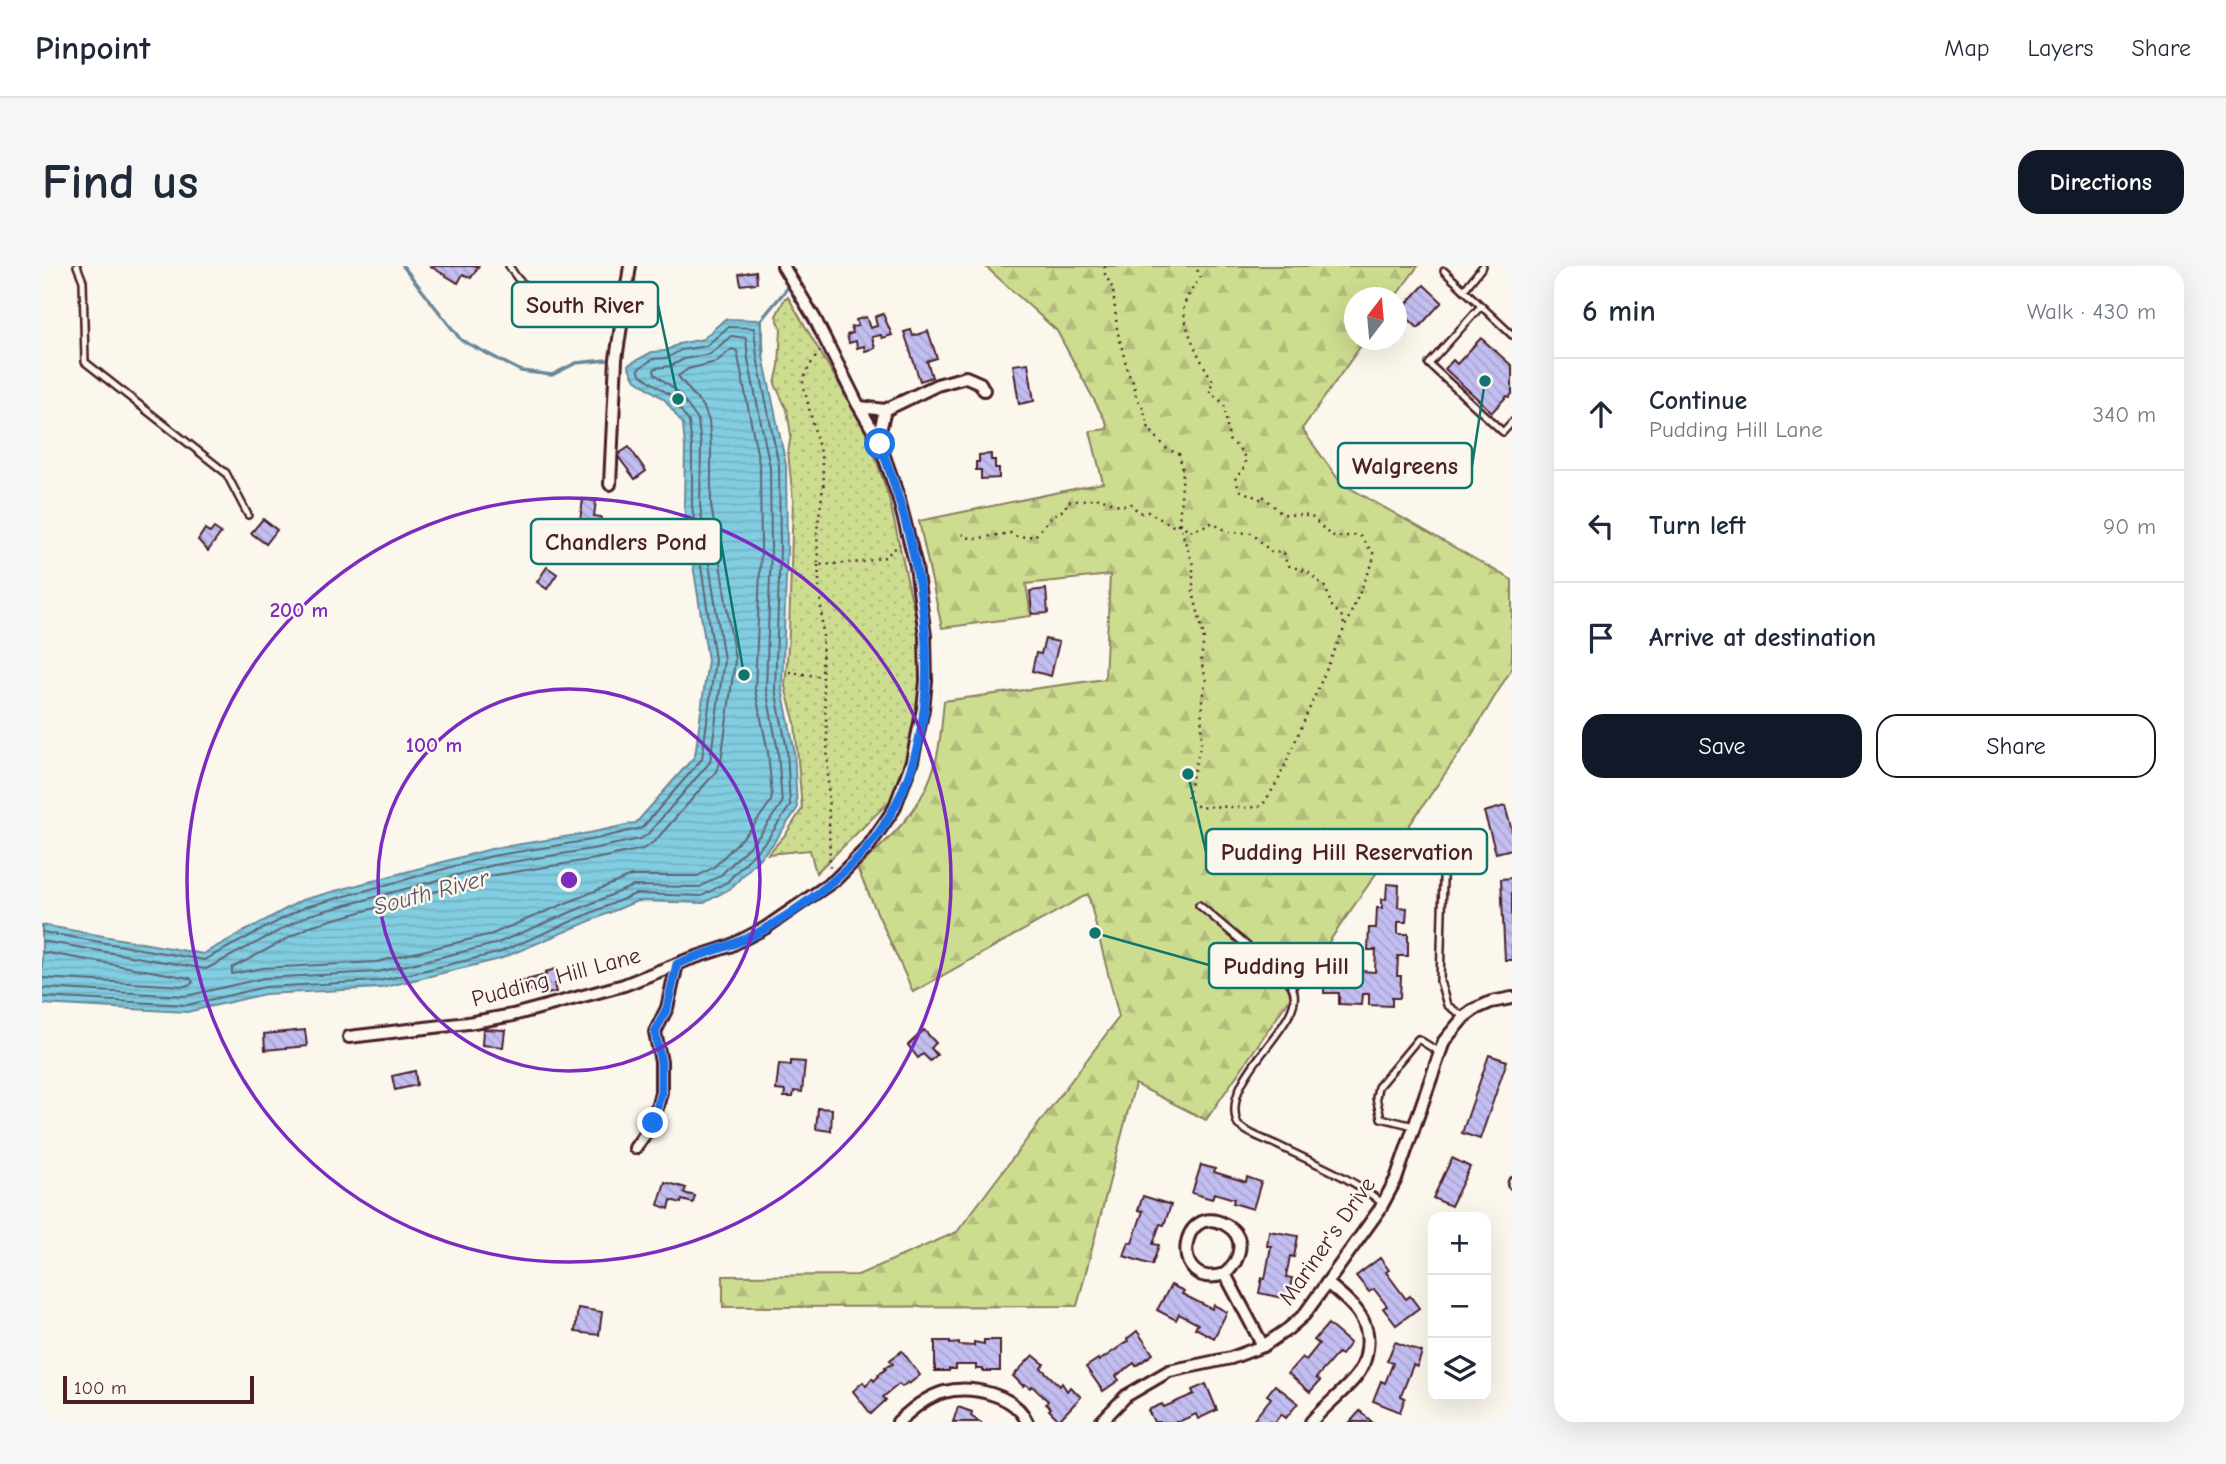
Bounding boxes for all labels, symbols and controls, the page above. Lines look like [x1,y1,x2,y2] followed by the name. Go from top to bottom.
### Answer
[35,29,150,67] text: Pinpoint
[1944,34,1990,62] text: Map
[2028,34,2093,62] text: Layers
[2131,34,2191,62] text: Share
[2018,150,2184,214] button: Directions
[42,154,198,210] text: Find us
[512,282,658,327] callout: South River
[1344,287,1407,350] north arrow
[526,291,644,319] text: South River
[1582,294,1656,329] text: 6 min
[2027,298,2156,325] text: Walk · 430 m
[1649,386,1747,416] text: Continue
[1582,395,1620,433] icon: ahead
[2093,401,2156,428] text: 340 m
[1649,416,1823,443] text: Pudding Hill Lane
[864,428,895,459] route start
[1338,443,1472,488] callout: Walgreens
[1352,452,1458,480] text: Walgreens
[1582,507,1620,545] icon: left
[1649,511,1746,541] text: Turn left
[2103,513,2156,540] text: 90 m
[531,519,721,564] callout: Chandlers Pond
[545,528,707,556] text: Chandlers Pond
[270,598,328,622] text: 200 m
[1582,619,1620,657] icon: arrive
[1649,623,1876,653] text: Arrive at destination
[1582,714,1862,778] button: Save
[1876,714,2156,778] button: Share
[406,733,462,757] text: 100 m
[1206,829,1487,874] callout: Pudding Hill Reservation
[1221,838,1473,866] text: Pudding Hill Reservation
[370,863,493,921] water label: South River
[557,868,581,892] centre of rings
[469,941,643,1013] street label: Pudding Hill Lane
[1209,943,1363,988] callout: Pudding Hill
[1223,952,1349,980] text: Pudding Hill
[637,1107,668,1138] route end
[1273,1172,1381,1310] street label: Mariner's Drive
[1428,1212,1491,1401] map controls
[1428,1212,1491,1275] button: +
[1428,1275,1491,1338] button: −
[1428,1338,1491,1401] button: layers
[63,1373,254,1405] scale bar
[74,1377,127,1399] text: 100 m

